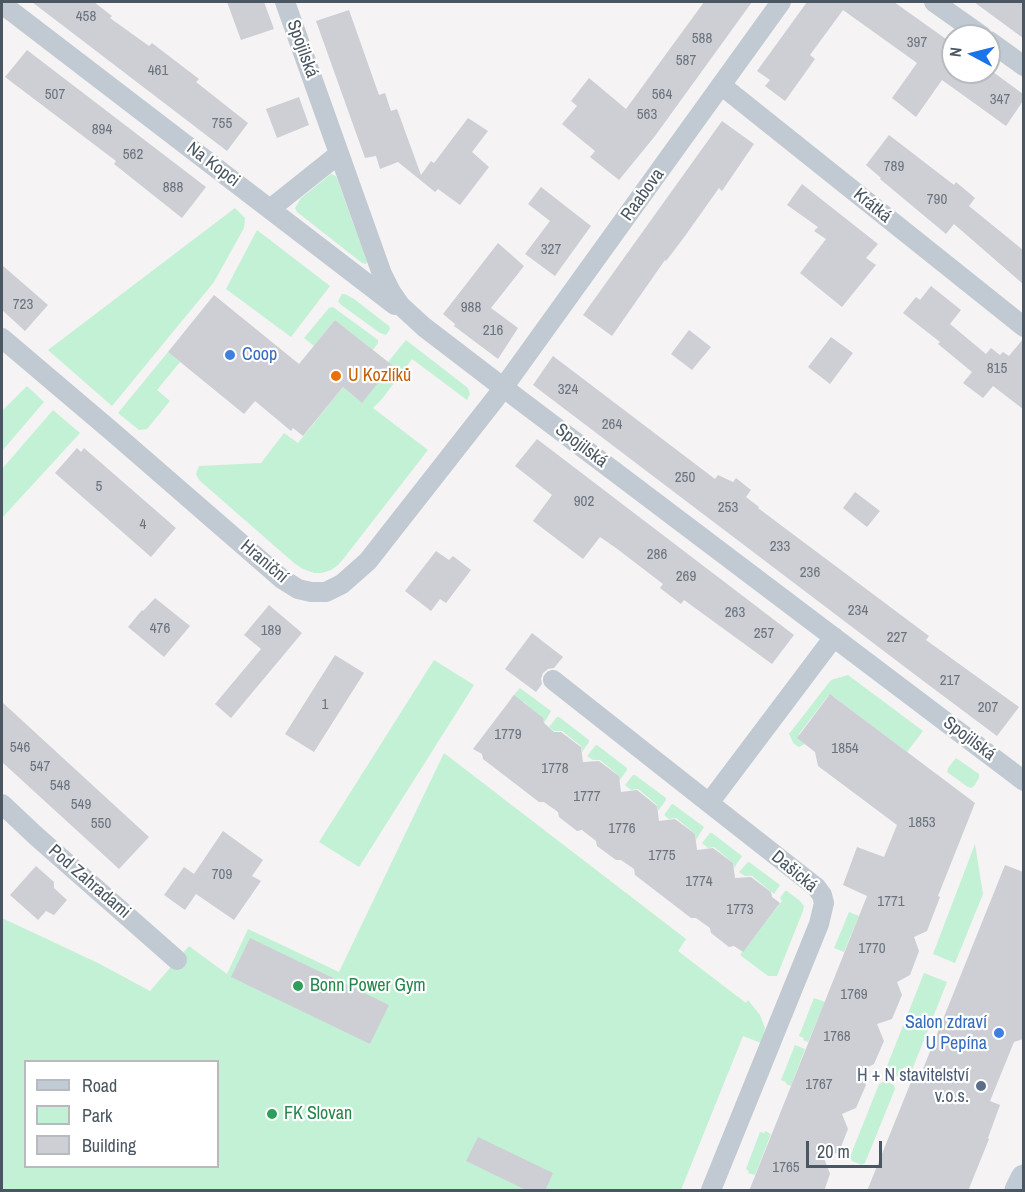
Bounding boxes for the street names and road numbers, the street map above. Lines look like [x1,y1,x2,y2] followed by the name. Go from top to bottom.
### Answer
[282,17,322,81] street label: Spojilská
[182,138,244,192] street label: Na Kopci
[617,165,669,225] street label: Raabova
[849,184,895,228] street label: Krátká
[551,419,611,473] street label: Spojilská
[236,536,292,588] street label: Hraniční
[939,712,999,766] street label: Spojilská
[44,840,134,924] street label: Pod Zahradami
[767,847,821,897] street label: Dašická

